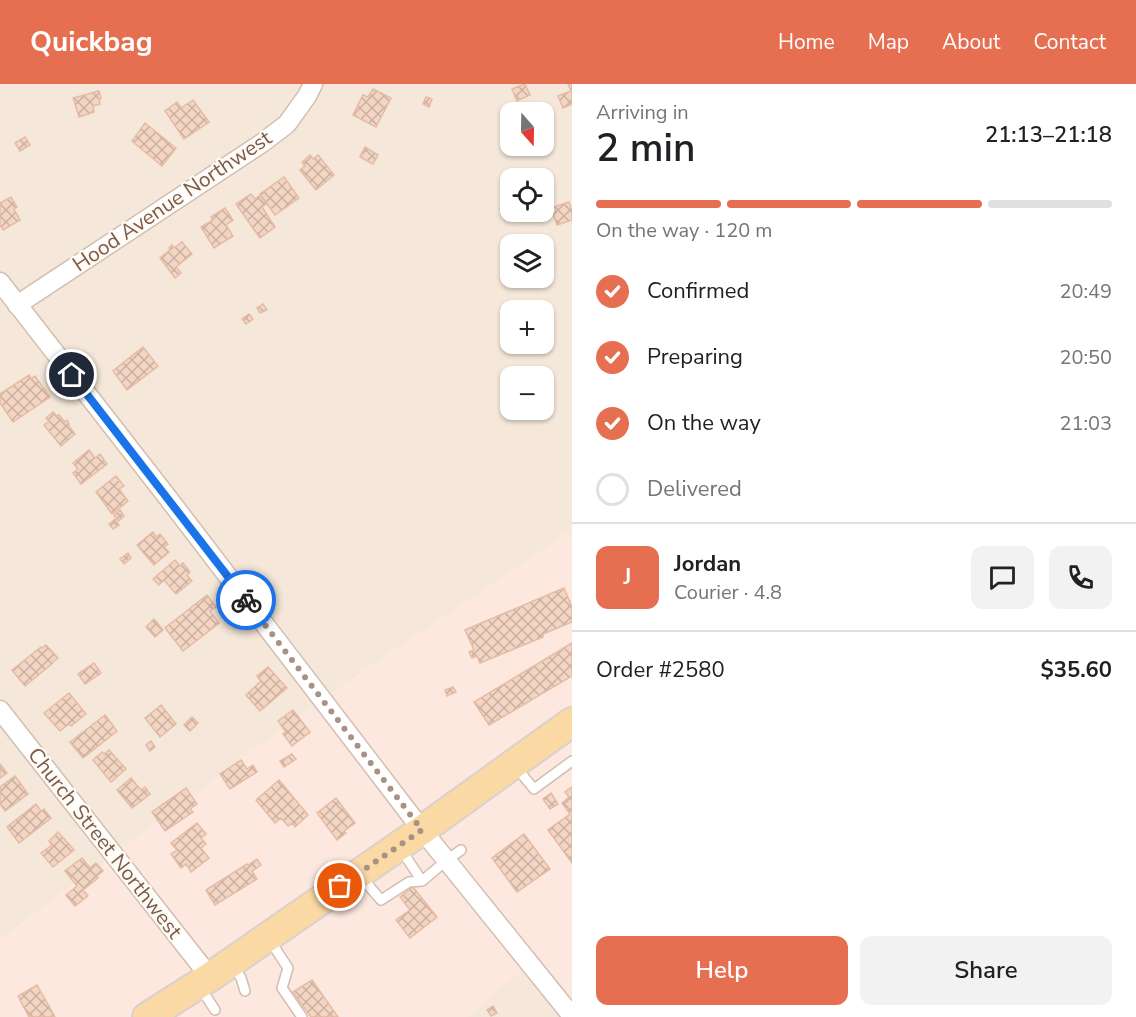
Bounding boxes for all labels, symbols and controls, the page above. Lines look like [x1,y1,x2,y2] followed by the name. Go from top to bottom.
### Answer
[30,23,153,61] text: Quickbag
[778,28,835,56] text: Home
[868,28,909,56] text: Map
[942,28,1000,56] text: About
[1033,28,1106,56] text: Contact
[596,99,689,126] text: Arriving in
[500,102,554,156] north arrow
[500,102,554,420] map controls
[985,120,1112,150] text: 21:13–21:18
[596,122,695,175] text: 2 min
[67,124,277,278] street label: Hood Avenue Northwest
[500,168,554,222] button: locate
[596,217,772,244] text: On the way · 120 m
[500,234,554,288] button: layers
[596,275,629,308] icon: check
[647,276,749,306] text: Confirmed
[1059,278,1112,305] text: 20:49
[500,300,554,354] button: +
[596,341,629,374] icon: check
[647,342,743,372] text: Preparing
[1059,344,1112,371] text: 20:50
[46,349,97,400] pin
[55,358,88,391] icon: home
[500,366,554,420] button: −
[596,407,629,440] icon: check
[647,408,761,438] text: On the way
[1059,410,1112,437] text: 21:03
[647,474,742,504] text: Delivered
[971,546,1034,609] button: chat
[1049,546,1112,609] button: phone
[674,549,741,579] text: Jordan
[624,562,631,592] text: J
[216,570,276,630] courier
[674,579,782,606] text: Courier · 4.8
[230,584,263,617] icon: bike
[596,655,725,685] text: Order #2580
[1041,655,1112,685] text: $35.60
[21,742,189,945] street label: Church Street Northwest
[314,860,365,911] pin
[323,869,356,902] icon: bag
[596,936,848,1005] button: Help
[860,936,1112,1005] button: Share

